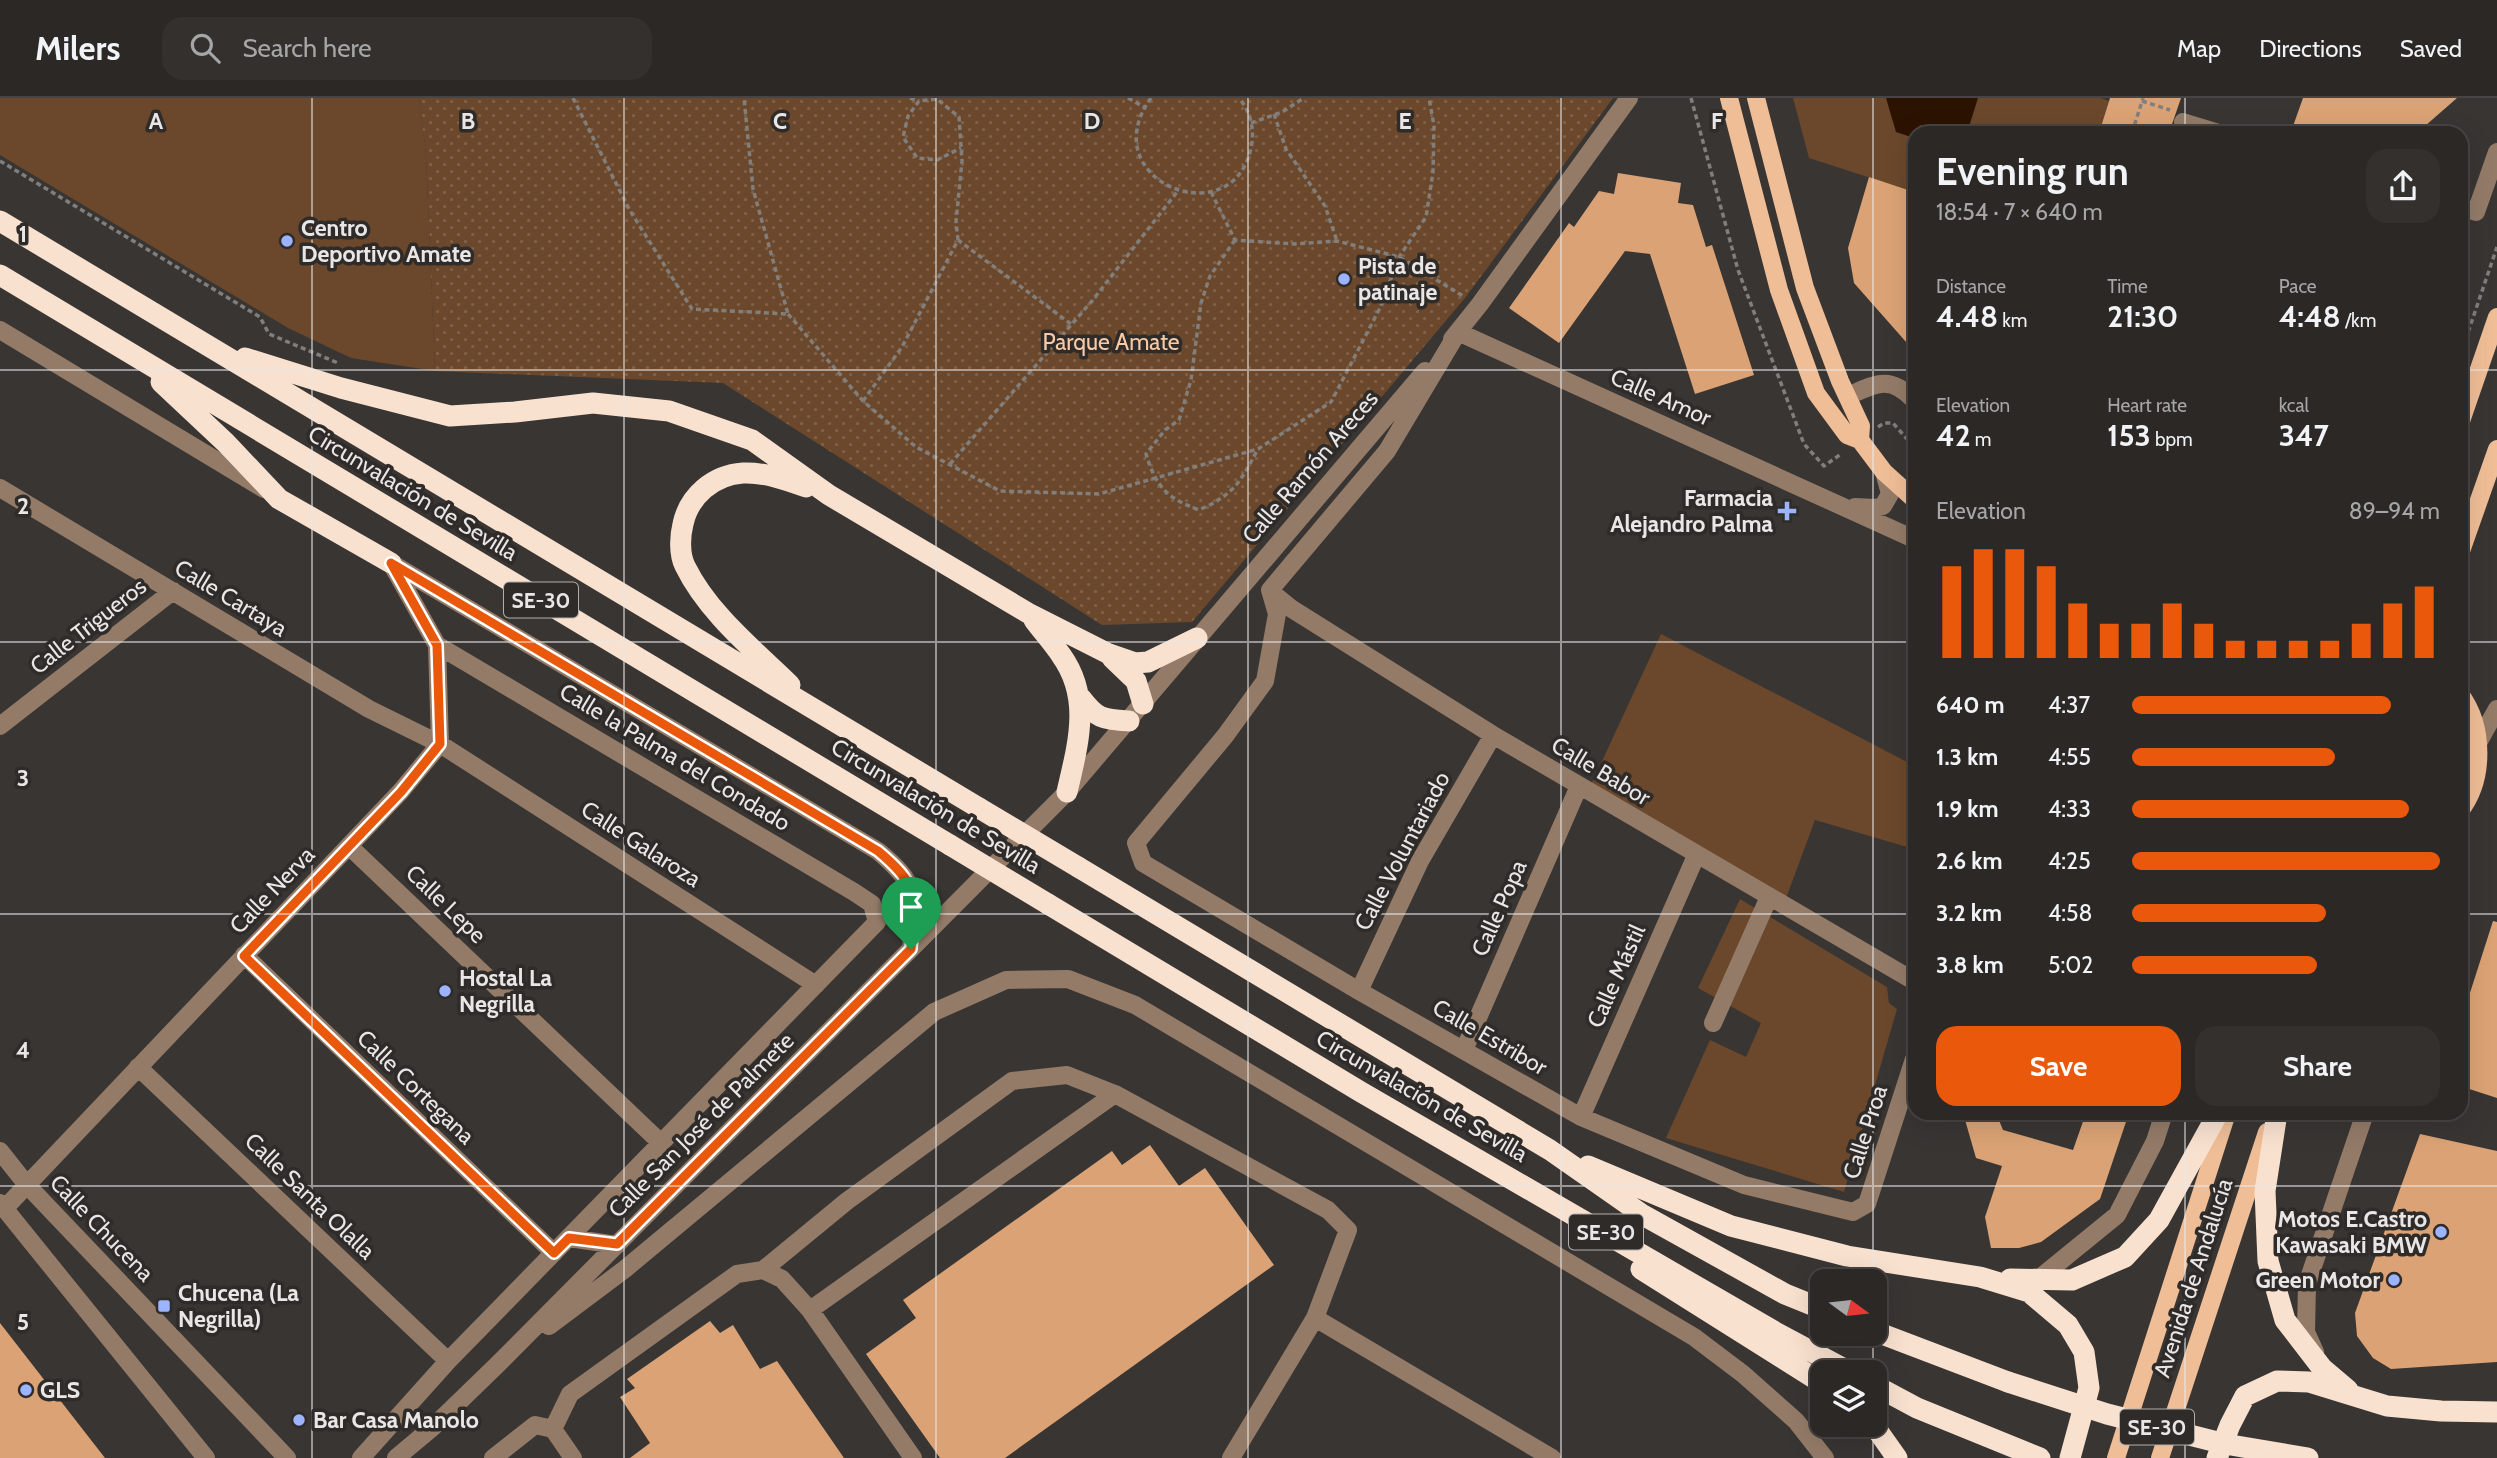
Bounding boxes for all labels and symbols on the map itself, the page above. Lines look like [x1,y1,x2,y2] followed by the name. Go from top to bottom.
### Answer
[149,107,164,135] text: A
[461,107,475,135] text: B
[773,107,787,135] text: C
[1084,107,1100,135] text: D
[1398,107,1412,135] text: E
[1711,107,1723,135] text: F
[301,214,472,268] place label: Centro Deportivo Amate
[19,220,27,248] text: 1
[279,233,295,249] marker: Centro Deportivo Amate
[1358,252,1438,306] place label: Pista de patinaje
[1336,271,1352,287] marker: Pista de patinaje
[1042,328,1180,356] park label: Parque Amate
[1606,362,1716,432] street label: Calle Amor
[1236,385,1384,549] street label: Calle Ramón Areces
[303,419,523,567] street label: Circunvalación de Sevilla
[1610,484,1774,538] place label: Farmacia Alejandro Palma
[17,492,29,520] text: 2
[1779,503,1795,519] marker: Farmacia Alejandro Palma
[170,553,292,643] street label: Calle Cartaya
[24,572,152,680] street label: Calle Trigueros
[504,582,578,618] road number: SE-30
[555,677,795,837] street label: Calle la Palma del Condado
[1546,731,1656,812] street label: Calle Babor
[826,732,1046,880] street label: Circunvalación de Sevilla
[17,764,29,792] text: 3
[1348,767,1456,935] street label: Calle Voluntariado
[576,795,706,893] street label: Calle Galaroza
[224,841,320,939] street label: Calle Nerva
[1465,856,1533,960] street label: Calle Popa
[400,859,492,949] street label: Calle Lepe
[881,877,941,949] pin
[1581,920,1651,1032] street label: Calle Mástil
[459,964,552,1018] place label: Hostal La Negrilla
[437,983,453,999] marker: Hostal La Negrilla
[1428,993,1553,1081] street label: Calle Estribor
[351,1024,481,1150] street label: Calle Cortegana
[1311,1024,1533,1168] street label: Circunvalación de Sevilla
[603,1026,800,1223] street label: Calle San José de Palmete
[16,1036,30,1064] text: 4
[1837,1082,1893,1182] street label: Calle Proa
[239,1127,381,1265] street label: Calle Santa Olalla
[44,1169,160,1287] street label: Calle Chucena
[2148,1175,2238,1381] street label: Avenida de Andalucía
[2275,1205,2428,1259] place label: Motos E.Castro Kawasaki BMW
[1569,1214,1643,1250] road number: SE-30
[2433,1224,2449,1240] marker: Motos E.Castro Kawasaki BMW
[2256,1266,2380,1294] place label: Green Motor
[1810,1269,1886,1346] north arrow
[2386,1272,2402,1288] marker: Green Motor
[178,1279,300,1333] place label: Chucena (La Negrilla)
[156,1298,172,1314] marker: Chucena (La Negrilla)
[17,1308,29,1336] text: 5
[40,1376,80,1404] place label: GLS
[18,1382,34,1398] marker: GLS
[313,1406,479,1434] place label: Bar Casa Manolo
[2120,1410,2194,1444] road number: SE-30
[291,1412,307,1428] marker: Bar Casa Manolo

